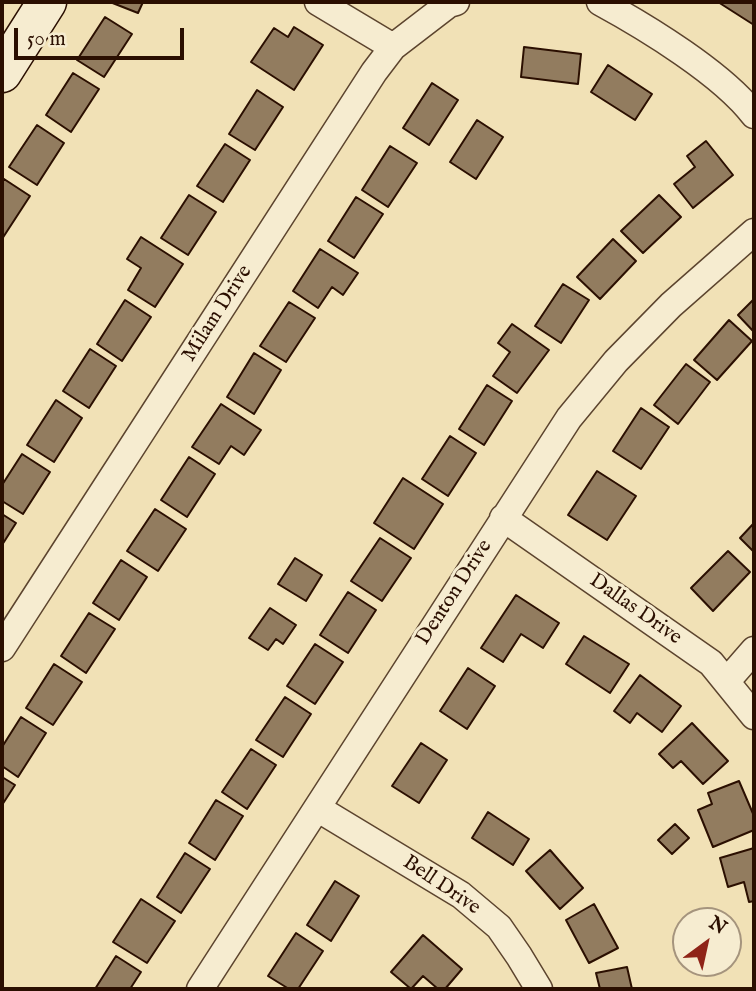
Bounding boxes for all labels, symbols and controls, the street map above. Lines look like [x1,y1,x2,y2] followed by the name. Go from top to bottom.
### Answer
[18,14,187,58] scale bar
[27,26,66,53] text: 50 m
[178,261,258,367] street label: Milam Drive
[412,536,498,650] street label: Denton Drive
[584,569,686,651] street label: Dallas Drive
[397,851,485,921] street label: Bell Drive
[672,907,742,977] north arrow
[704,912,731,941] text: N

